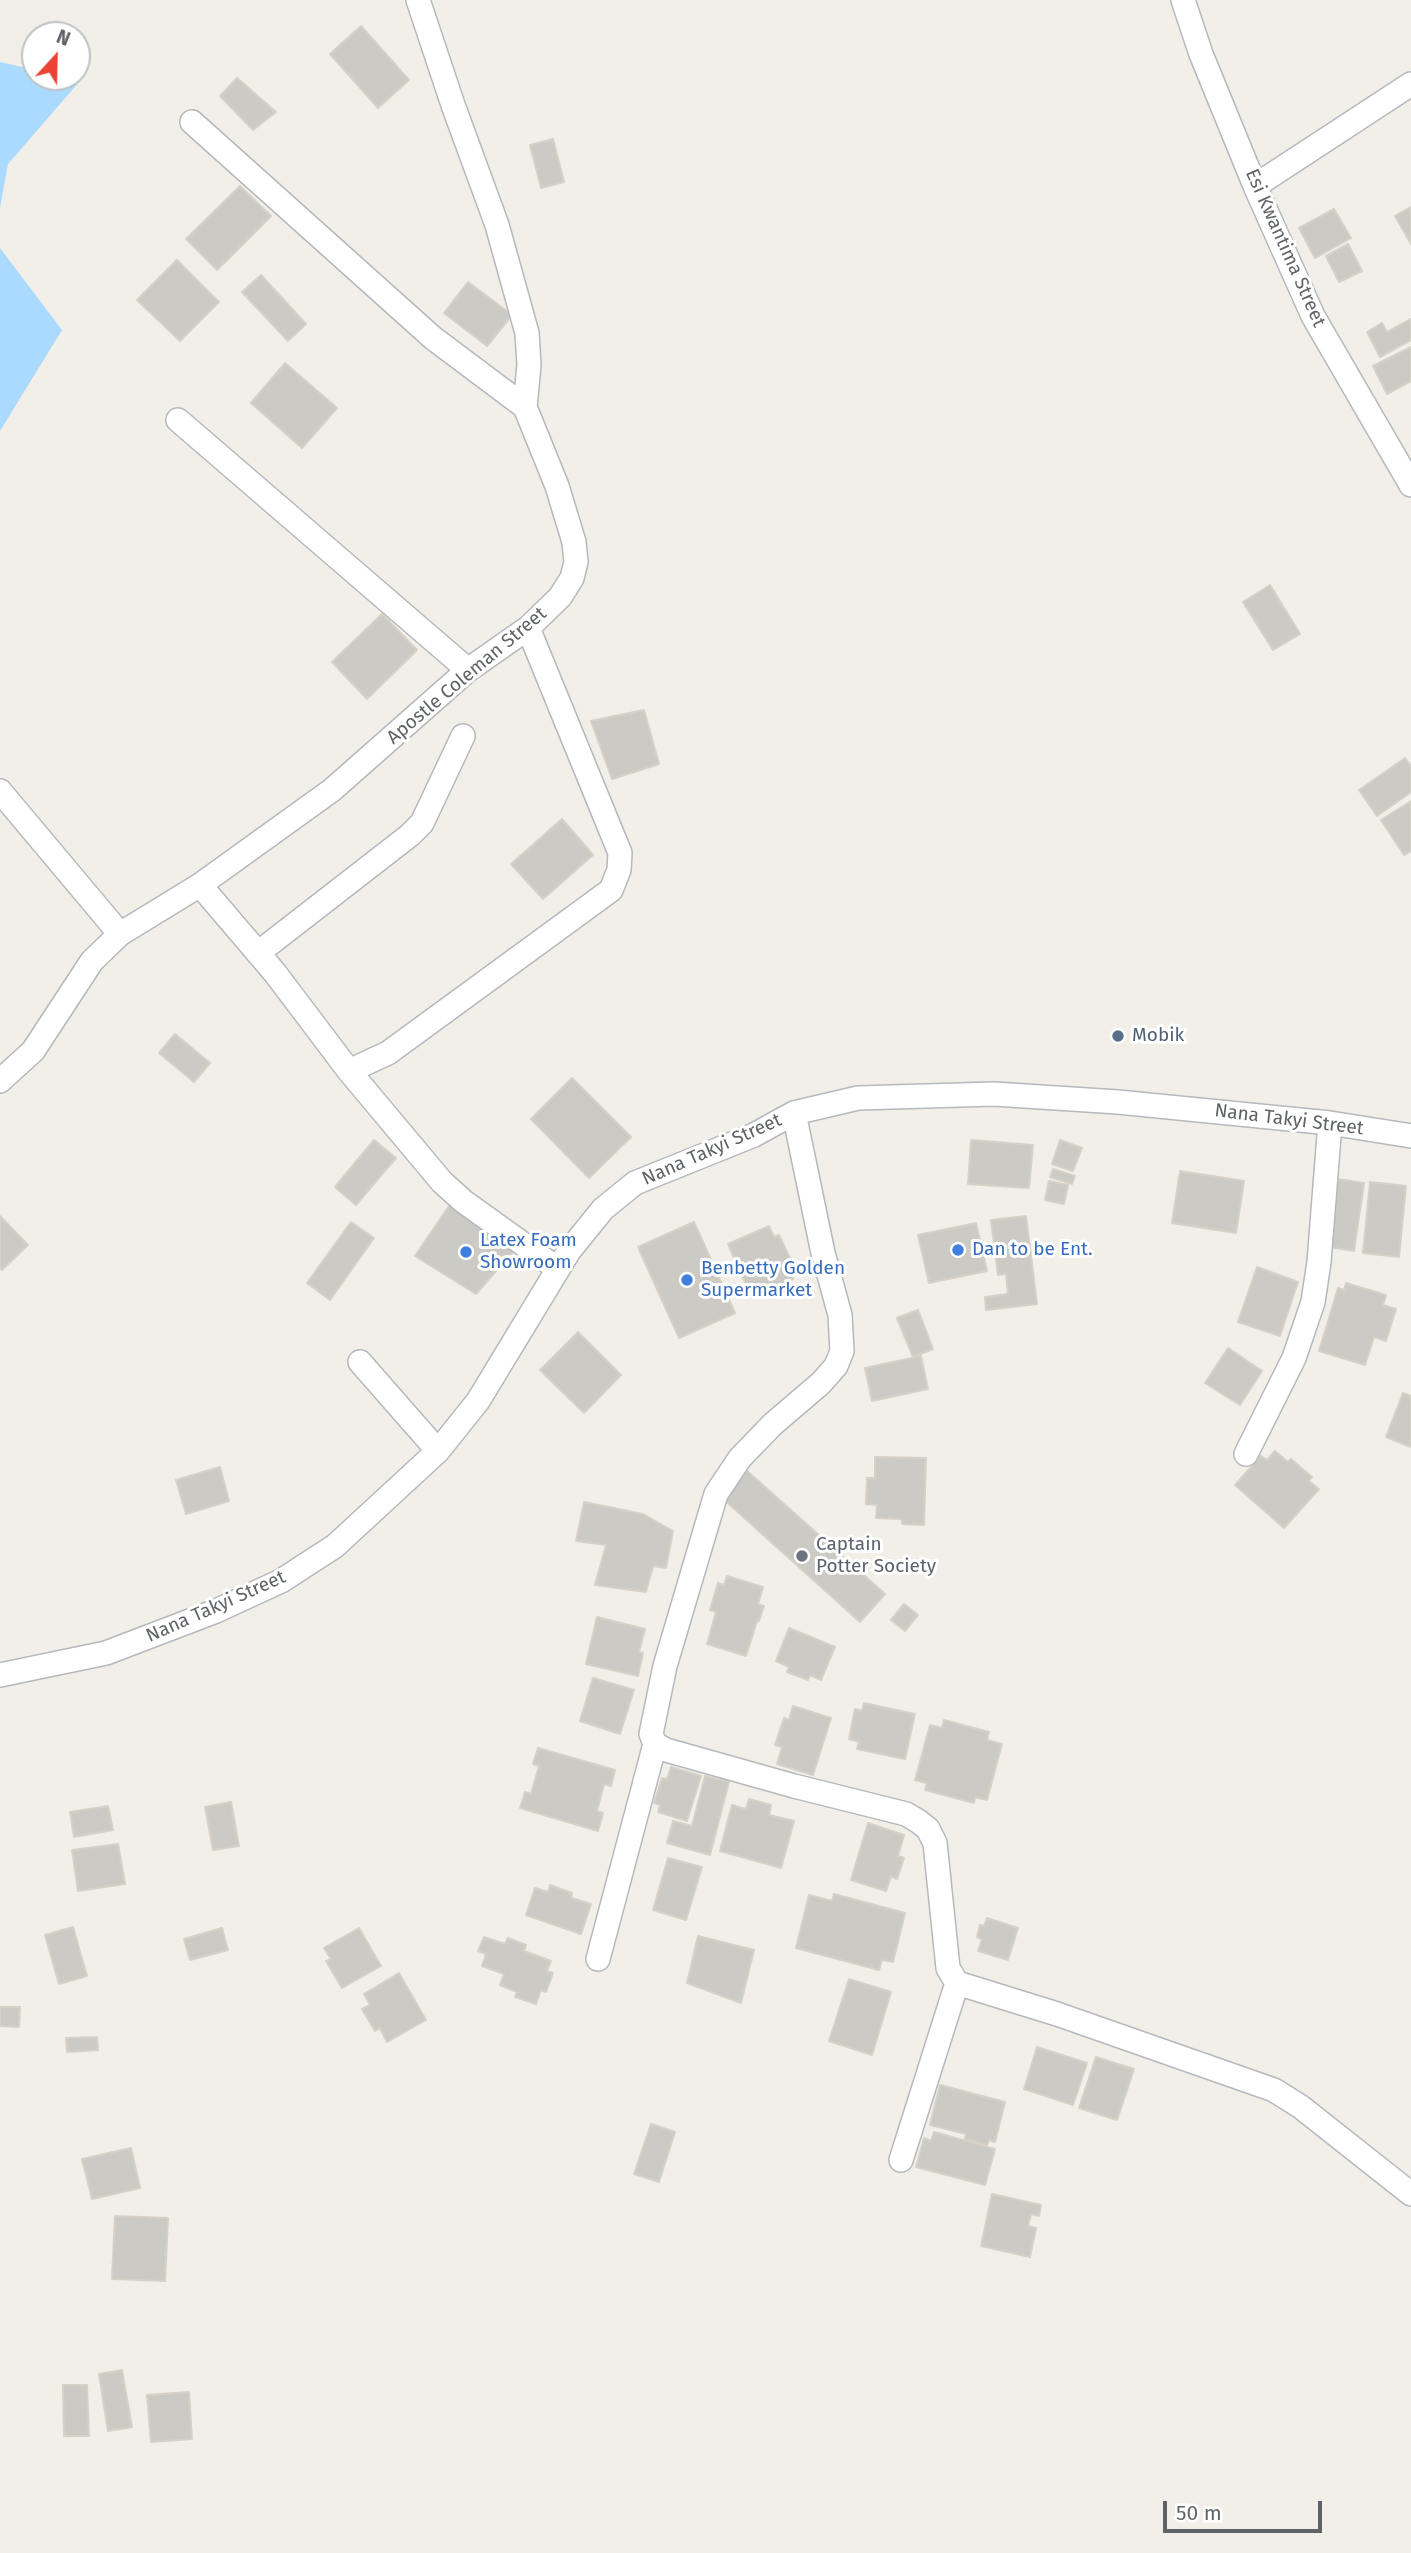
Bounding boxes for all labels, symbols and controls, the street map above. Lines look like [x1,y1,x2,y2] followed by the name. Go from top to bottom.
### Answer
[21,21,91,91] north arrow
[53,25,73,51] text: N
[1240,165,1330,331] street label: Esi Kwantima Street
[383,603,551,749] street label: Apostle Coleman Street
[1132,1025,1184,1047] place label: Mobik
[1110,1028,1126,1044] marker: Mobik
[1213,1100,1365,1140] street label: Nana Takyi Street
[639,1109,785,1191] street label: Nana Takyi Street
[480,1230,577,1274] place label: Latex Foam Showroom
[972,1239,1093,1261] place label: Dan to be Ent.
[950,1242,966,1258] marker: Dan to be Ent.
[458,1244,474,1260] marker: Latex Foam Showroom
[701,1258,845,1302] place label: Benbetty Golden Supermarket
[679,1272,695,1288] marker: Benbetty Golden Supermarket
[816,1534,936,1578] place label: Captain Potter Society
[794,1548,810,1564] marker: Captain Potter Society
[143,1566,289,1648] street label: Nana Takyi Street
[1166,2486,1325,2530] scale bar
[1176,2500,1222,2526] text: 50 m

